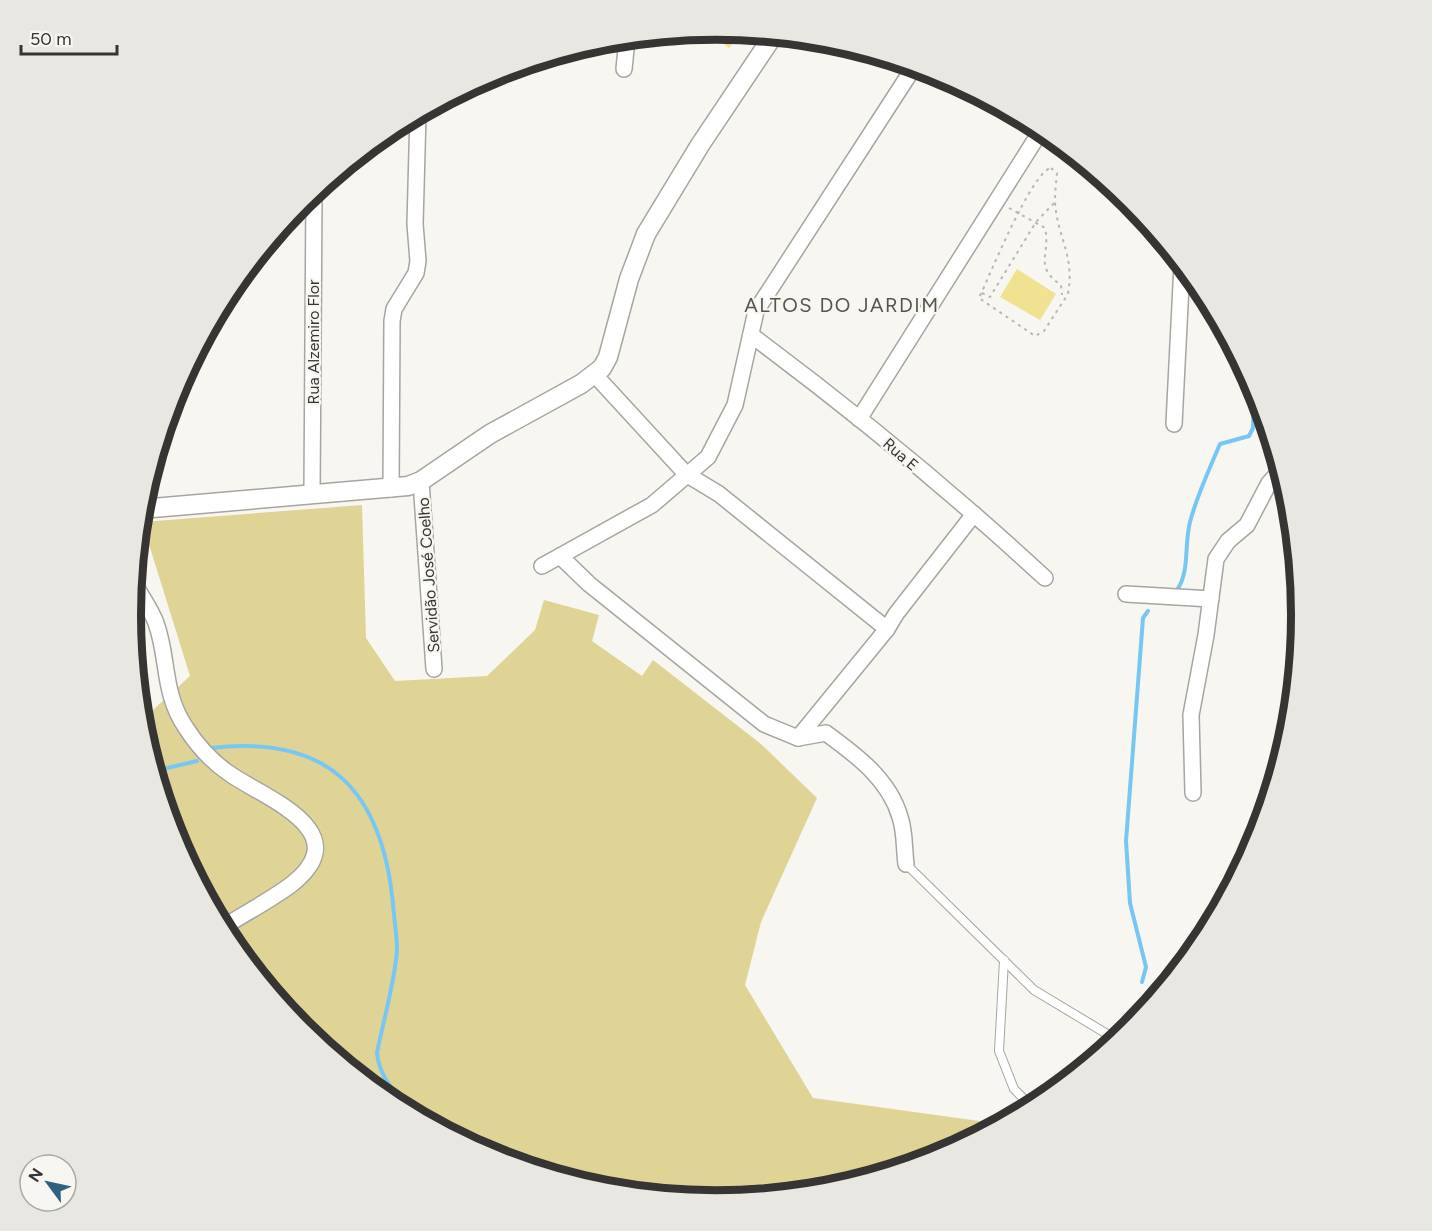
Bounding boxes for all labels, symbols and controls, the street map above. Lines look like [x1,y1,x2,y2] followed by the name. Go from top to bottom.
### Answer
[21,18,117,56] scale bar
[30,28,72,50] text: 50 m
[304,279,323,404] street label: Rua Alzemiro Flor
[744,293,940,317] district label: ALTOS DO JARDIM
[879,434,922,475] street label: Rua E
[414,497,443,653] street label: Servidão José Coelho
[18,1153,78,1213] north arrow
[25,1165,47,1185] text: N

